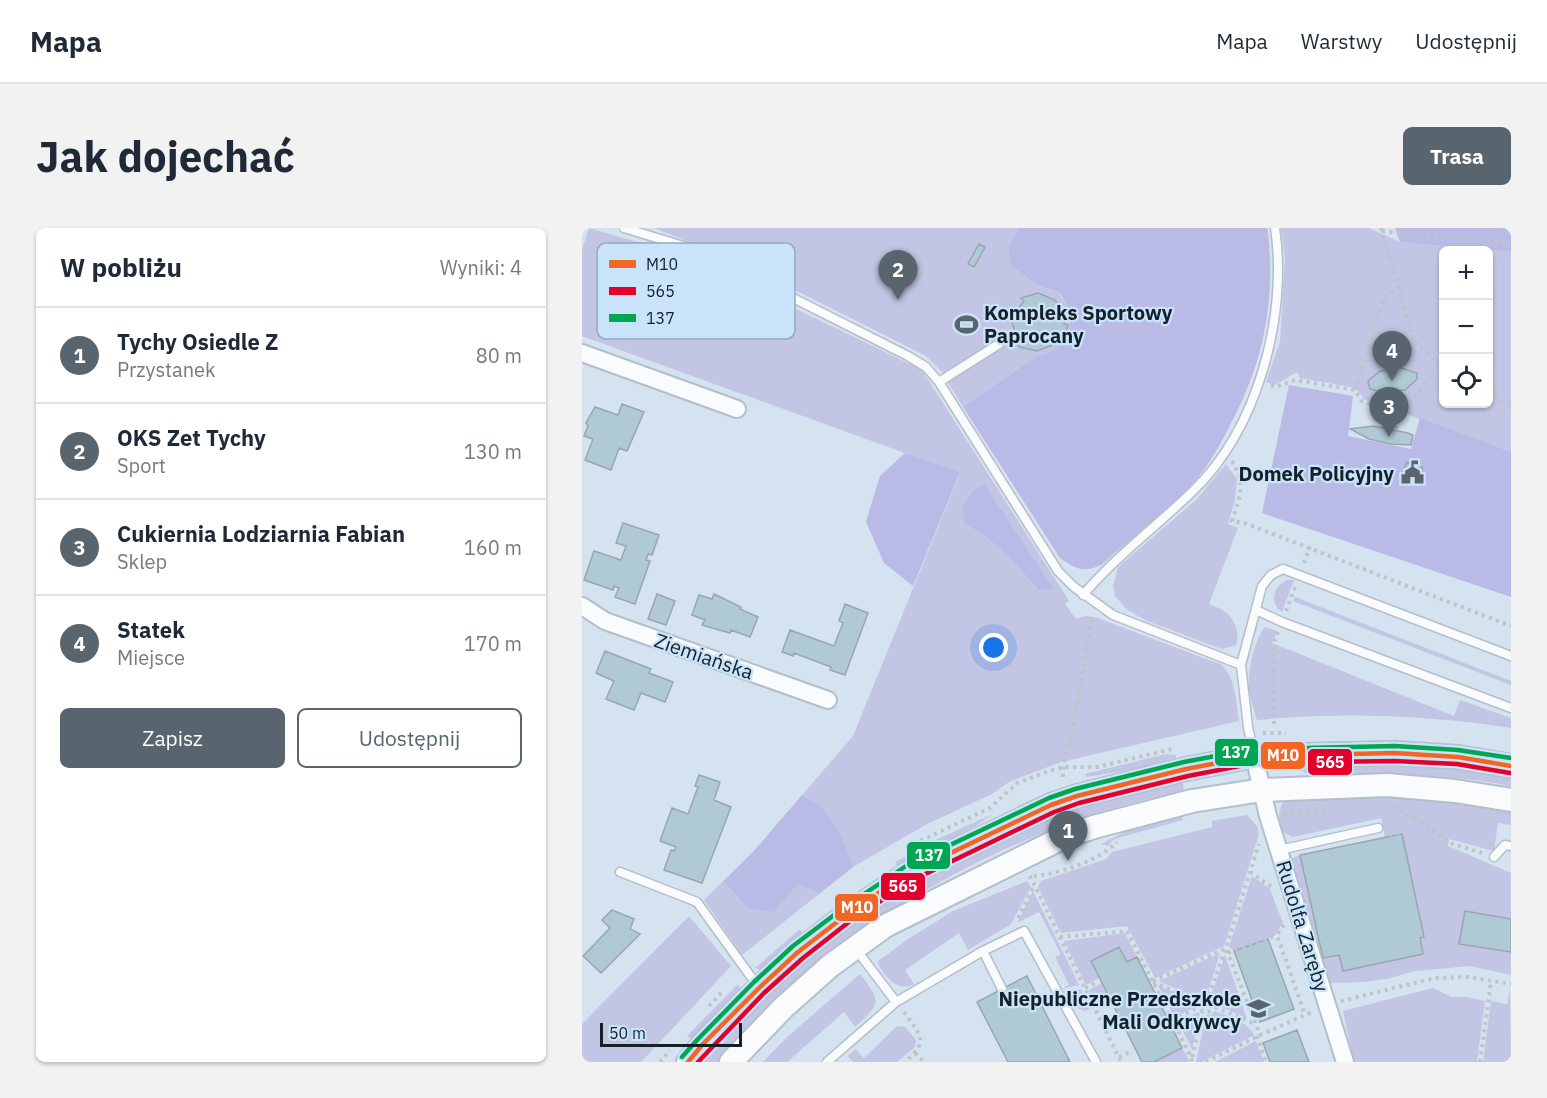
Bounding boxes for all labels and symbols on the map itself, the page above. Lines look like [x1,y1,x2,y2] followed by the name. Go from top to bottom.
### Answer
[597,243,795,339] legend
[878,250,918,300] pin: 2
[646,254,678,274] text: M10
[646,281,675,301] text: 565
[984,299,1173,349] place label: Kompleks Sportowy Paprocany
[646,308,675,328] text: 137
[953,311,979,337] sports icon: Kompleks Sportowy Paprocany
[1372,332,1412,381] pin: 4
[1370,388,1408,437] pin: 3
[1238,460,1394,487] place label: Domek Policyjny
[1399,460,1425,486] public building icon: Domek Policyjny
[651,626,757,686] street label: Ziemiańska
[979,633,1008,662] your location
[1214,738,1259,767] line badge: 137
[1260,741,1306,770] line badge: M10
[1222,742,1250,762] text: 137
[1267,745,1300,765] text: M10
[1307,748,1353,776] line badge: 565
[1316,752,1345,772] text: 565
[1048,812,1088,861] pin: 1
[906,841,951,870] line badge: 137
[915,845,943,865] text: 137
[1270,857,1336,995] street label: Rudolfa Zaręby
[880,872,926,901] line badge: 565
[889,876,918,896] text: 565
[834,893,879,922] line badge: M10
[841,897,874,917] text: M10
[999,985,1241,1035] place label: Niepubliczne Przedszkole Mali Odkrywcy
[1246,996,1272,1022] school or university icon: Niepubliczne Przedszkole Mali Odkrywcy
[600,1020,742,1048] scale bar

